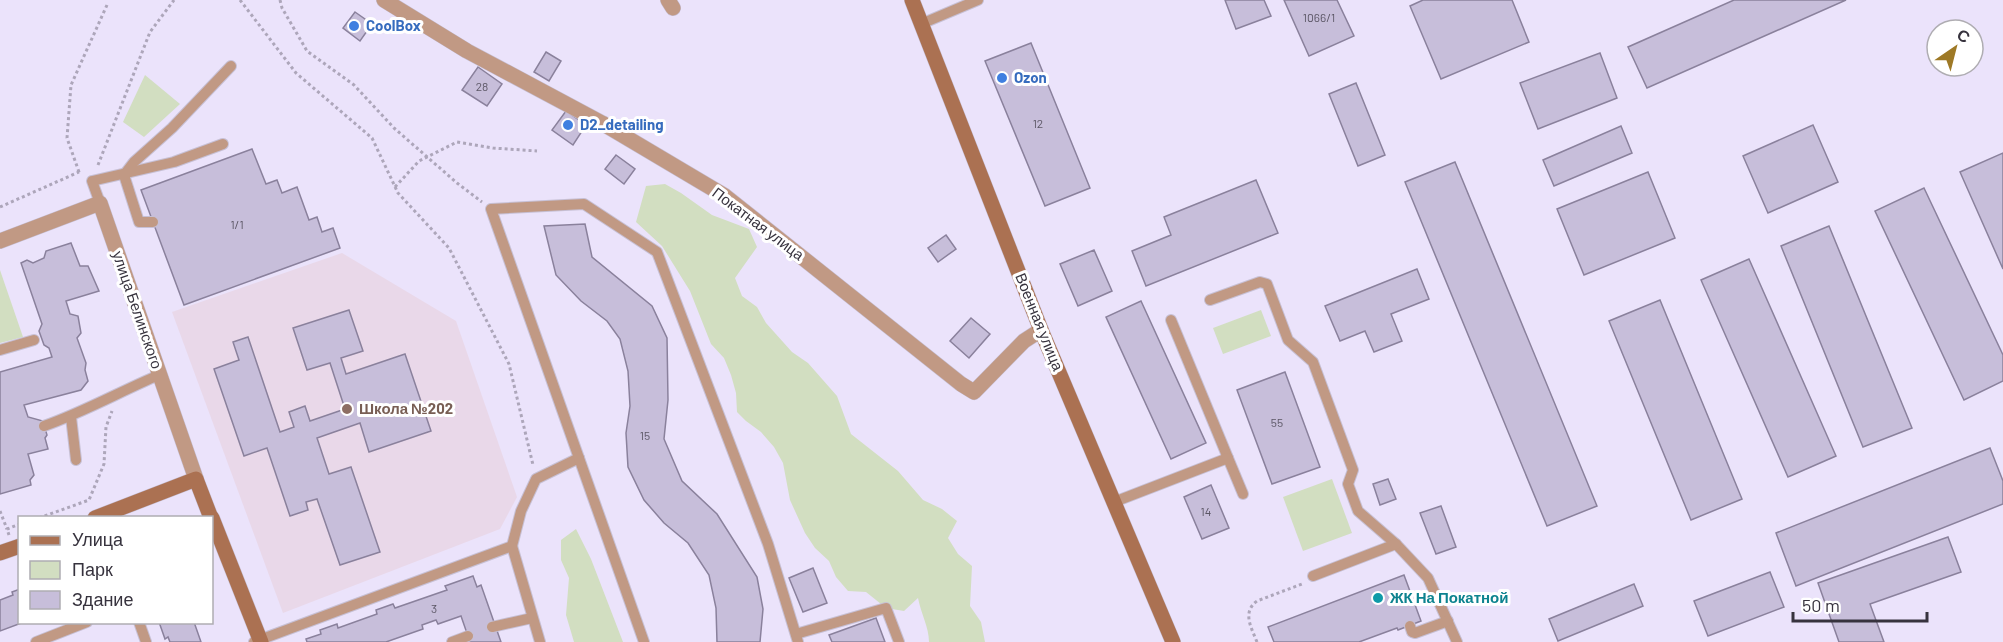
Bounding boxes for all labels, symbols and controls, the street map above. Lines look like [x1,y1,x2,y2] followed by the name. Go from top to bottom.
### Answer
[1303,10,1335,24] house number: 1066/1
[366,16,421,34] place label: CoolBox
[1925,18,1985,78] north arrow
[347,19,361,33] marker: CoolBox
[1954,24,1974,47] text: С
[1014,68,1047,86] place label: Ozon
[995,71,1009,85] marker: Ozon
[476,79,488,93] house number: 28
[580,115,664,133] place label: D2_detailing
[1033,116,1043,130] house number: 12
[561,118,575,132] marker: D2_detailing
[709,183,808,264] street label: Покатная улица
[230,217,244,231] house number: 1/1
[109,248,167,371] street label: улица Белинского
[1012,270,1068,374] street label: Военная улица
[359,399,453,417] place label: Школа №202
[340,402,354,416] marker: Школа №202
[1271,415,1283,429] house number: 55
[640,428,650,442] house number: 15
[1201,504,1211,518] house number: 14
[18,516,213,624] legend
[72,528,124,550] text: Улица
[72,558,113,580] text: Парк
[1793,585,1926,623] scale bar
[72,588,133,610] text: Здание
[1389,588,1508,606] place label: ЖК На Покатной
[1371,591,1385,605] marker: ЖК На Покатной
[1802,594,1840,616] text: 50 m
[431,601,437,615] house number: 3

